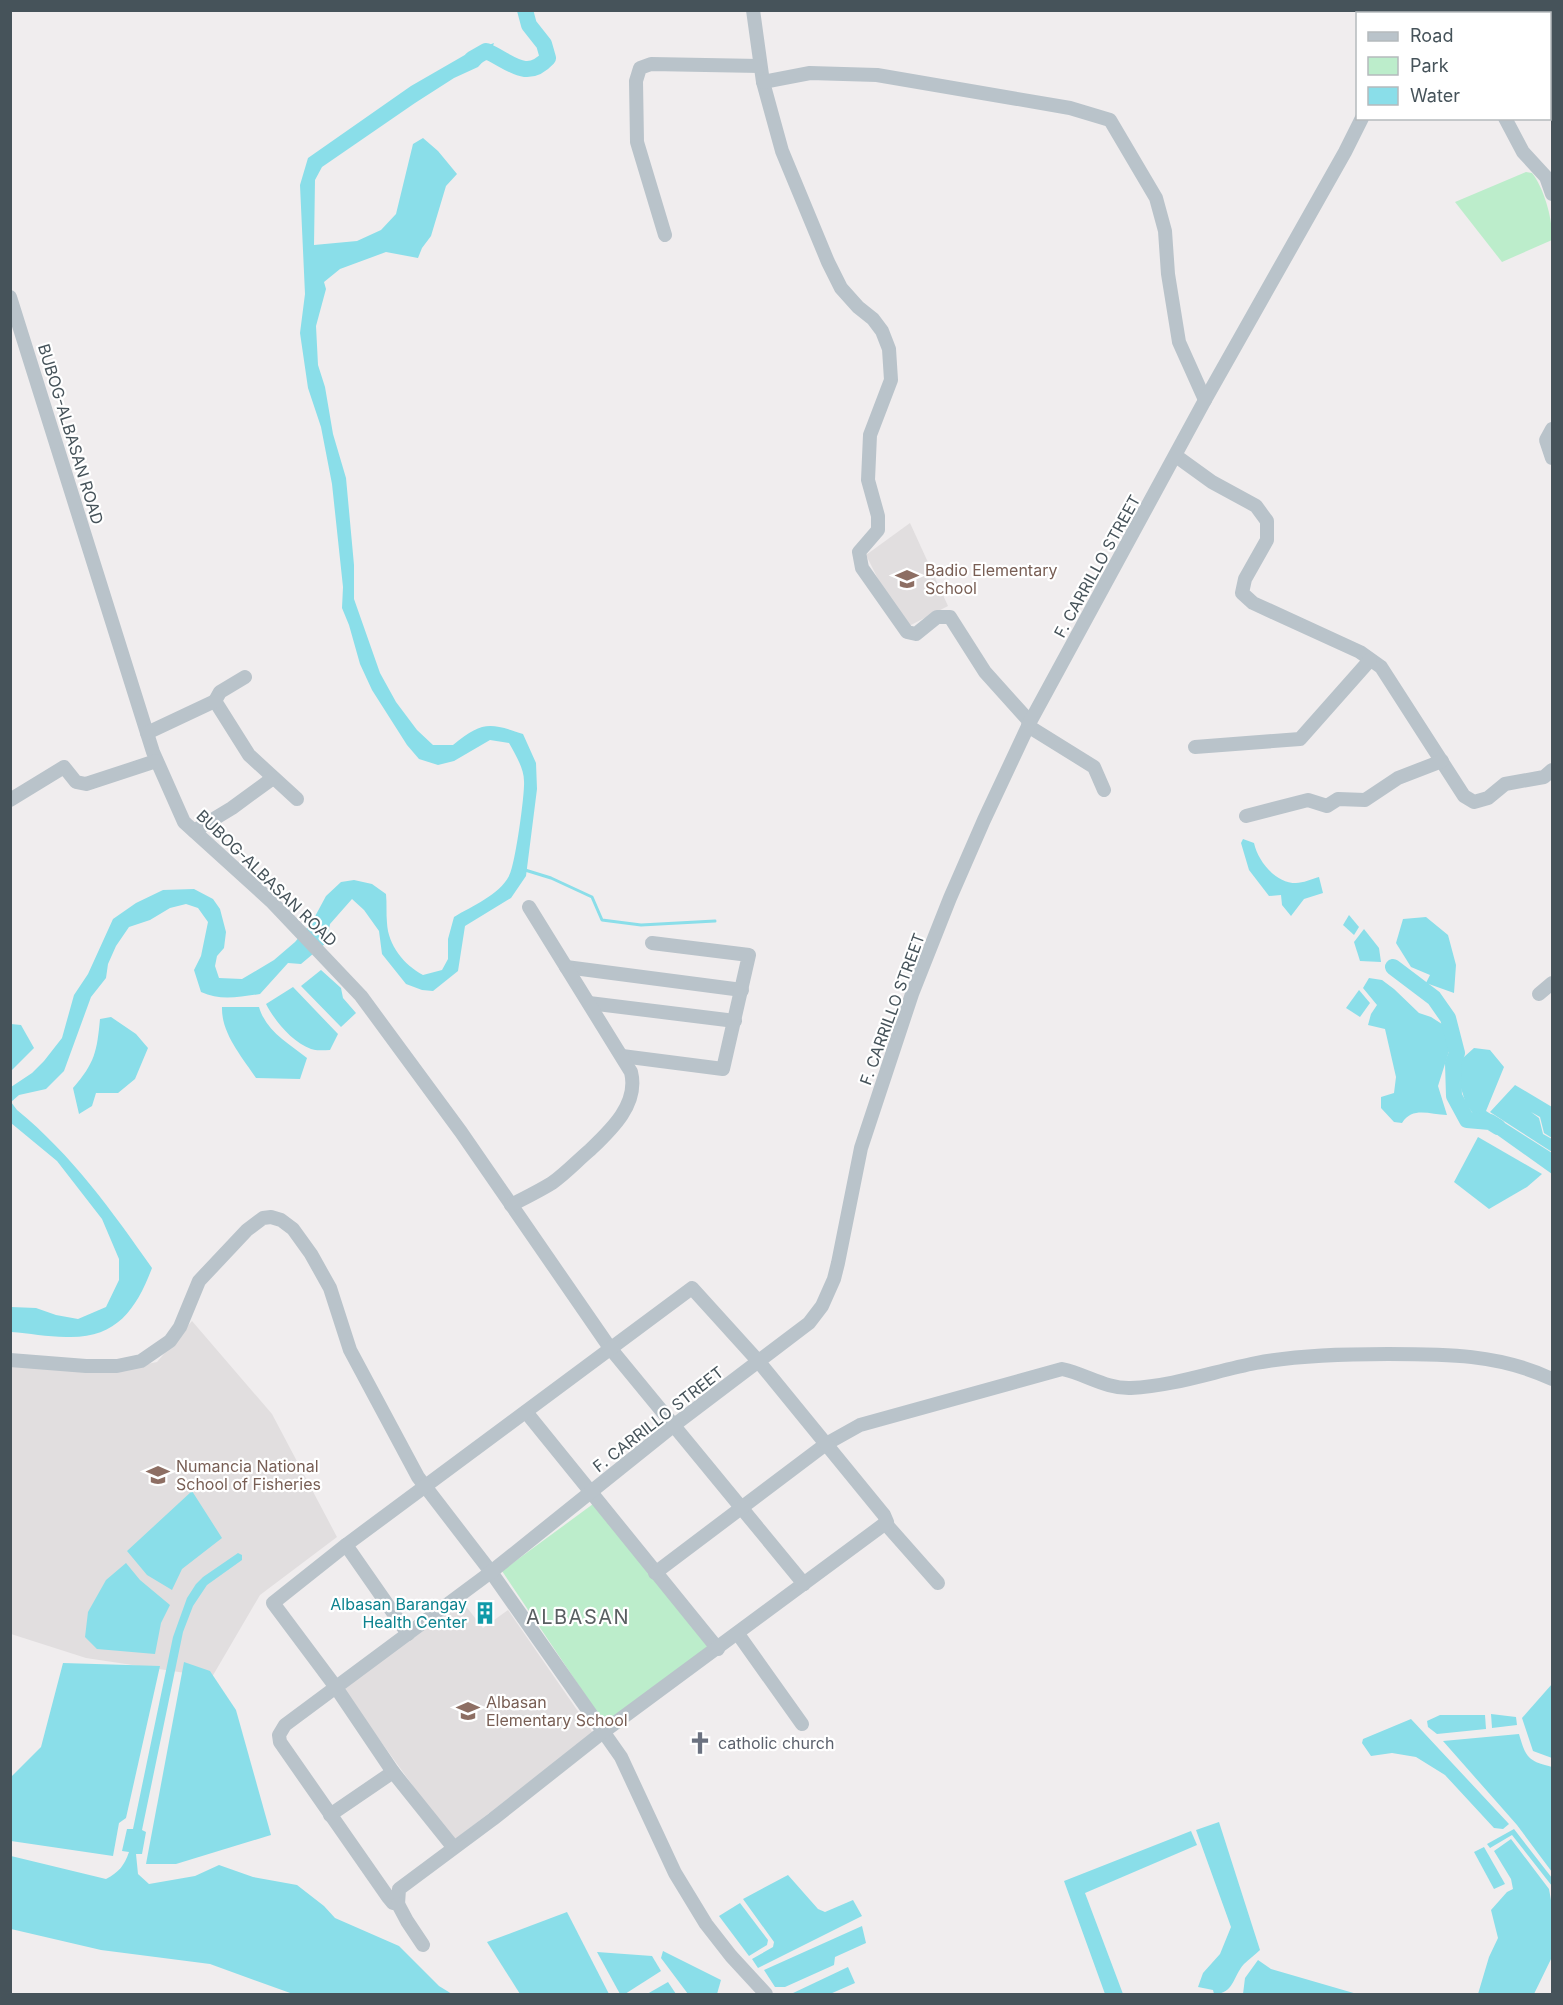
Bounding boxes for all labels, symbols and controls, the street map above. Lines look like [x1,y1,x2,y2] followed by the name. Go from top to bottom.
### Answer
[1356,12,1551,120] legend
[1410,25,1453,46] text: Road
[1410,55,1449,76] text: Park
[1410,85,1460,106] text: Water
[34,341,108,527] street label: BUBOG-ALBASAN ROAD
[1049,491,1145,641] street label: F. CARRILLO STREET
[925,560,1057,598] place label: Badio Elementary School
[894,566,920,592] school or university icon: Badio Elementary School
[192,806,342,950] street label: BUBOG-ALBASAN ROAD
[855,930,929,1088] street label: F. CARRILLO STREET
[589,1362,727,1476] street label: F. CARRILLO STREET
[176,1456,321,1494] place label: Numancia National School of Fisheries
[145,1462,171,1488] school or university icon: Numancia National School of Fisheries
[330,1594,467,1632] place label: Albasan Barangay Health Center
[472,1600,498,1626] building icon: Albasan Barangay Health Center
[526,1605,630,1629] district label: ALBASAN
[486,1692,628,1730] place label: Albasan Elementary School
[455,1698,481,1724] school or university icon: Albasan Elementary School
[687,1730,713,1756] church icon: catholic church
[718,1733,834,1753] place label: catholic church

